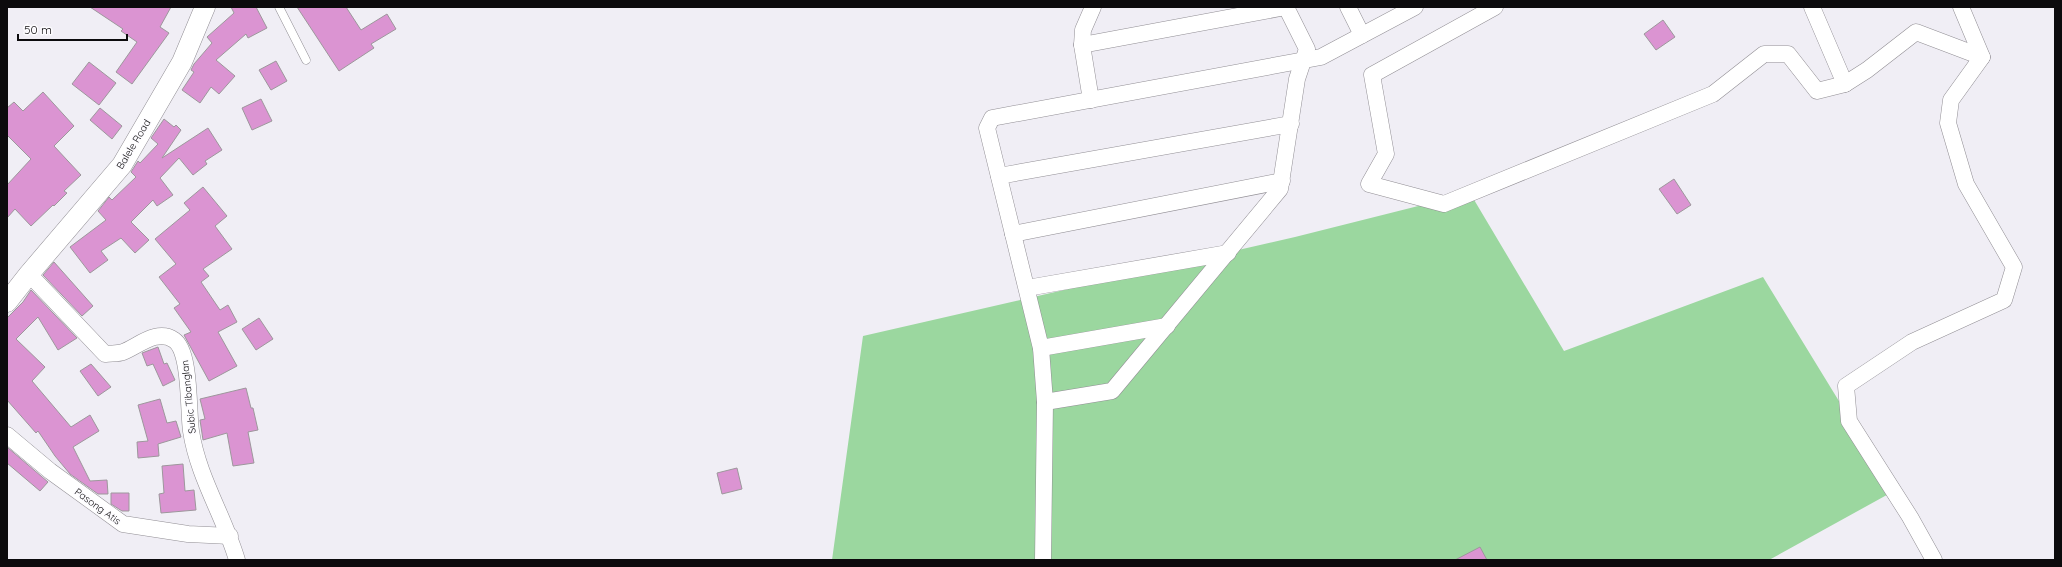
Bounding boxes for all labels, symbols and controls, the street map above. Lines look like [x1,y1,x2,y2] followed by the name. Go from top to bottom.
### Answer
[18,16,127,42] scale bar
[24,22,52,37] text: 50 m
[113,117,153,172] street label: Balele Road
[178,360,199,434] street label: Subic Tibanglan
[72,485,124,528] street label: Pasong Atis

